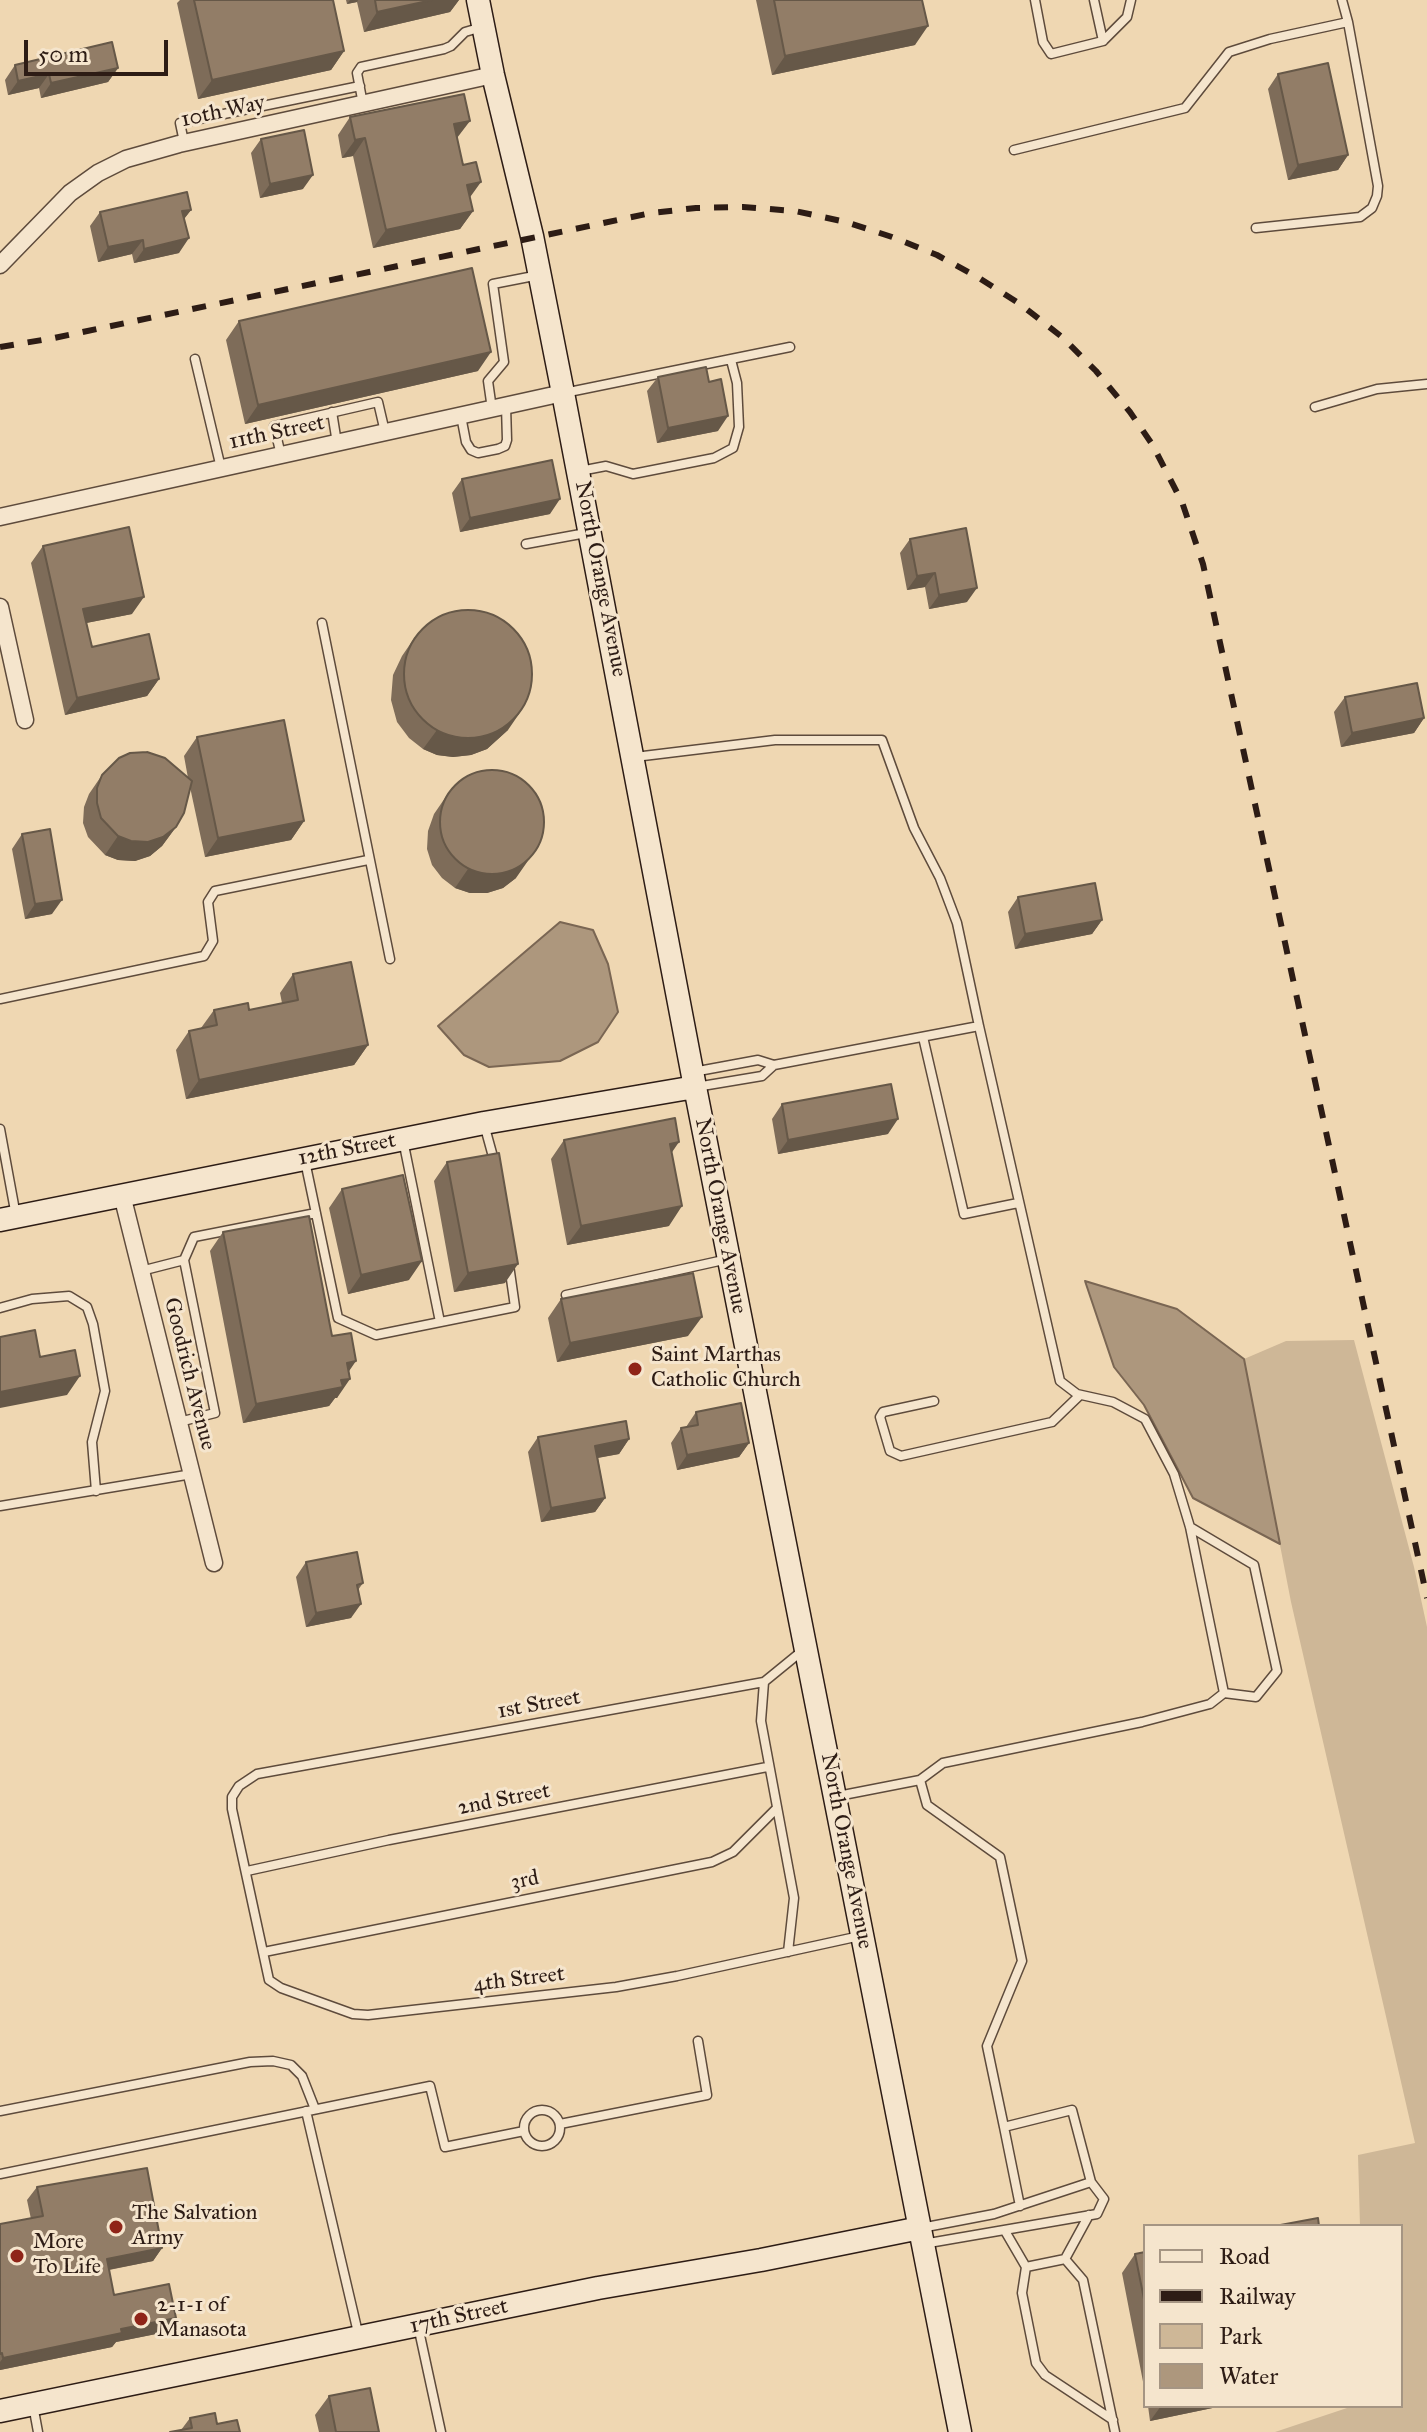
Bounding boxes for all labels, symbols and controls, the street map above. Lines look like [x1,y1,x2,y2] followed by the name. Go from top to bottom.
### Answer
[28,24,172,74] scale bar
[38,39,88,69] text: 50 m
[179,90,267,134] street label: 10th Way
[227,410,327,456] street label: 11th Street
[568,479,632,679] street label: North Orange Avenue
[688,1116,752,1316] street label: North Orange Avenue
[296,1128,398,1172] street label: 12th Street
[157,1295,221,1453] street label: Goodrich Avenue
[651,1343,801,1394] place label: Saint Marthas Catholic Church
[626,1360,644,1378] marker: Saint Marthas Catholic Church
[495,1685,583,1725] street label: 1st Street
[814,1751,878,1951] street label: North Orange Avenue
[456,1778,552,1822] street label: 2nd Street
[509,1865,541,1897] street label: 3rd
[472,1961,566,1999] street label: 4th Street
[132,2201,257,2252] place label: The Salvation Army
[107,2218,125,2236] marker: The Salvation Army
[1143,2224,1403,2408] legend
[33,2230,101,2282] place label: More To Life
[1219,2241,1270,2271] text: Road
[8,2247,26,2265] marker: More To Life
[1219,2281,1296,2311] text: Railway
[157,2293,247,2344] place label: 2-1-1 of Manasota
[407,2294,511,2340] street label: 17th Street
[132,2310,150,2328] marker: 2-1-1 of Manasota
[1219,2321,1262,2351] text: Park
[1219,2361,1278,2391] text: Water

